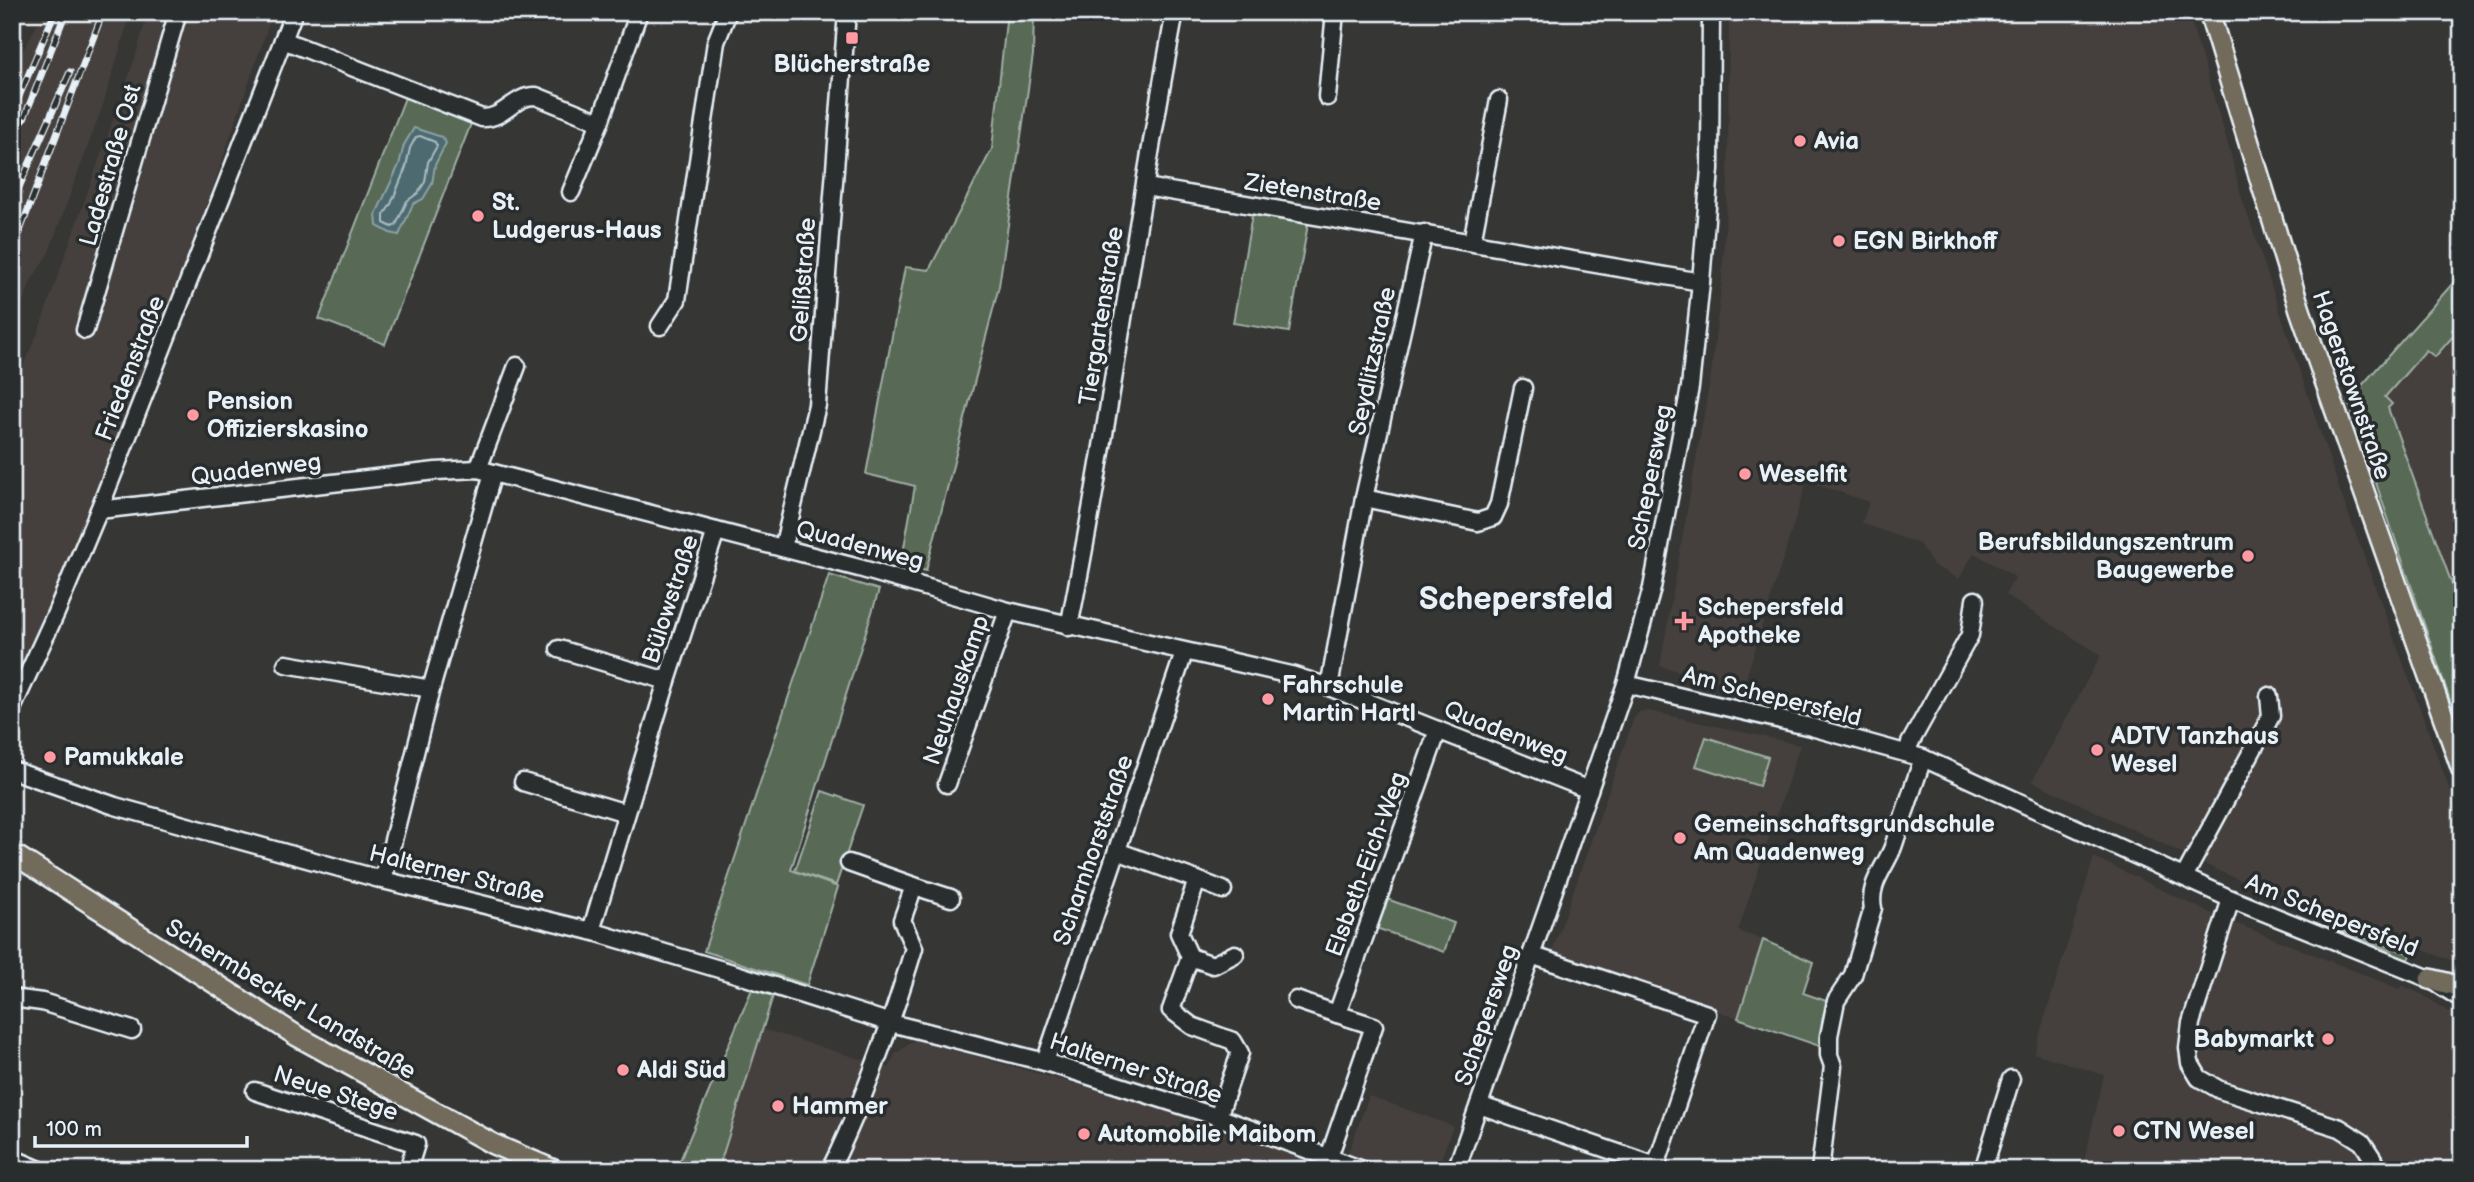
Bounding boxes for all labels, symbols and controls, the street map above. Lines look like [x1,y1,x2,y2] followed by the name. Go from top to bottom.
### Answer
[844,30,860,46] marker: Blücherstraße
[774,50,931,79] place label: Blücherstraße
[73,80,148,250] street label: Ladestraße Ost
[1813,127,1859,156] place label: Avia
[1792,133,1808,149] marker: Avia
[1242,167,1383,218] street label: Zietenstraße
[492,188,662,245] place label: St. Ludgerus-Haus
[470,208,486,224] marker: St. Ludgerus-Haus
[785,217,822,344] street label: Gelißstraße
[1073,224,1130,408] street label: Tiergartenstraße
[1853,227,1998,256] place label: EGN Birkhoff
[1831,233,1847,249] marker: EGN Birkhoff
[1343,284,1402,438] street label: Seydlitzstraße
[2306,287,2398,484] street label: Hagerstownstraße
[90,292,171,445] street label: Friedenstraße
[207,387,368,444] place label: Pension Offizierskasino
[1622,402,1679,552] street label: Schepersweg
[185,407,201,423] marker: Pension Offizierskasino
[189,447,323,492] street label: Quadenweg
[1759,460,1847,489] place label: Weselfit
[1737,466,1753,482] marker: Weselfit
[793,515,927,576] street label: Quadenweg
[1978,528,2234,585] place label: Berufsbildungszentrum Baugewerbe
[636,531,705,667] street label: Bülowstraße
[2240,548,2256,564] marker: Berufsbildungszentrum Baugewerbe
[1419,580,1613,619] district label: Schepersfeld
[1697,593,1844,650] place label: Schepersfeld Apotheke
[917,611,996,769] street label: Neuhauskamp
[1676,613,1692,629] marker: Schepersfeld Apotheke
[1679,660,1864,733] street label: Am Schepersfeld
[1282,671,1416,728] place label: Fahrschule Martin Hartl
[1260,691,1276,707] marker: Fahrschule Martin Hartl
[1440,694,1572,770] street label: Quadenweg
[2110,722,2279,779] place label: ADTV Tanzhaus Wesel
[2089,742,2105,758] marker: ADTV Tanzhaus Wesel
[64,743,184,772] place label: Pamukkale
[42,749,58,765] marker: Pamukkale
[1047,751,1140,949] street label: Scharnhorststraße
[1320,768,1413,960] street label: Elsbeth-Eich-Weg
[1693,810,1995,867] place label: Gemeinschaftsgrundschule Am Quadenweg
[1672,830,1688,846] marker: Gemeinschaftsgrundschule Am Quadenweg
[366,839,548,910] street label: Halterner Straße
[2241,868,2422,963] street label: Am Schepersfeld
[160,913,421,1086] street label: Schermbecker Landstraße
[1449,941,1524,1090] street label: Schepersweg
[2193,1025,2314,1054] place label: Babymarkt
[1046,1027,1226,1110] street label: Halterner Straße
[2320,1031,2336,1047] marker: Babymarkt
[636,1056,726,1085] place label: Aldi Süd
[270,1060,402,1127] street label: Neue Stege
[615,1062,631,1078] marker: Aldi Süd
[792,1092,888,1121] place label: Hammer
[770,1098,786,1114] marker: Hammer
[35,1105,247,1149] scale bar
[46,1117,102,1142] text: 100 m
[2133,1117,2255,1146] place label: CTN Wesel
[1097,1120,1316,1149] place label: Automobile Maibom
[2111,1123,2127,1139] marker: CTN Wesel
[1076,1126,1092,1142] marker: Automobile Maibom

